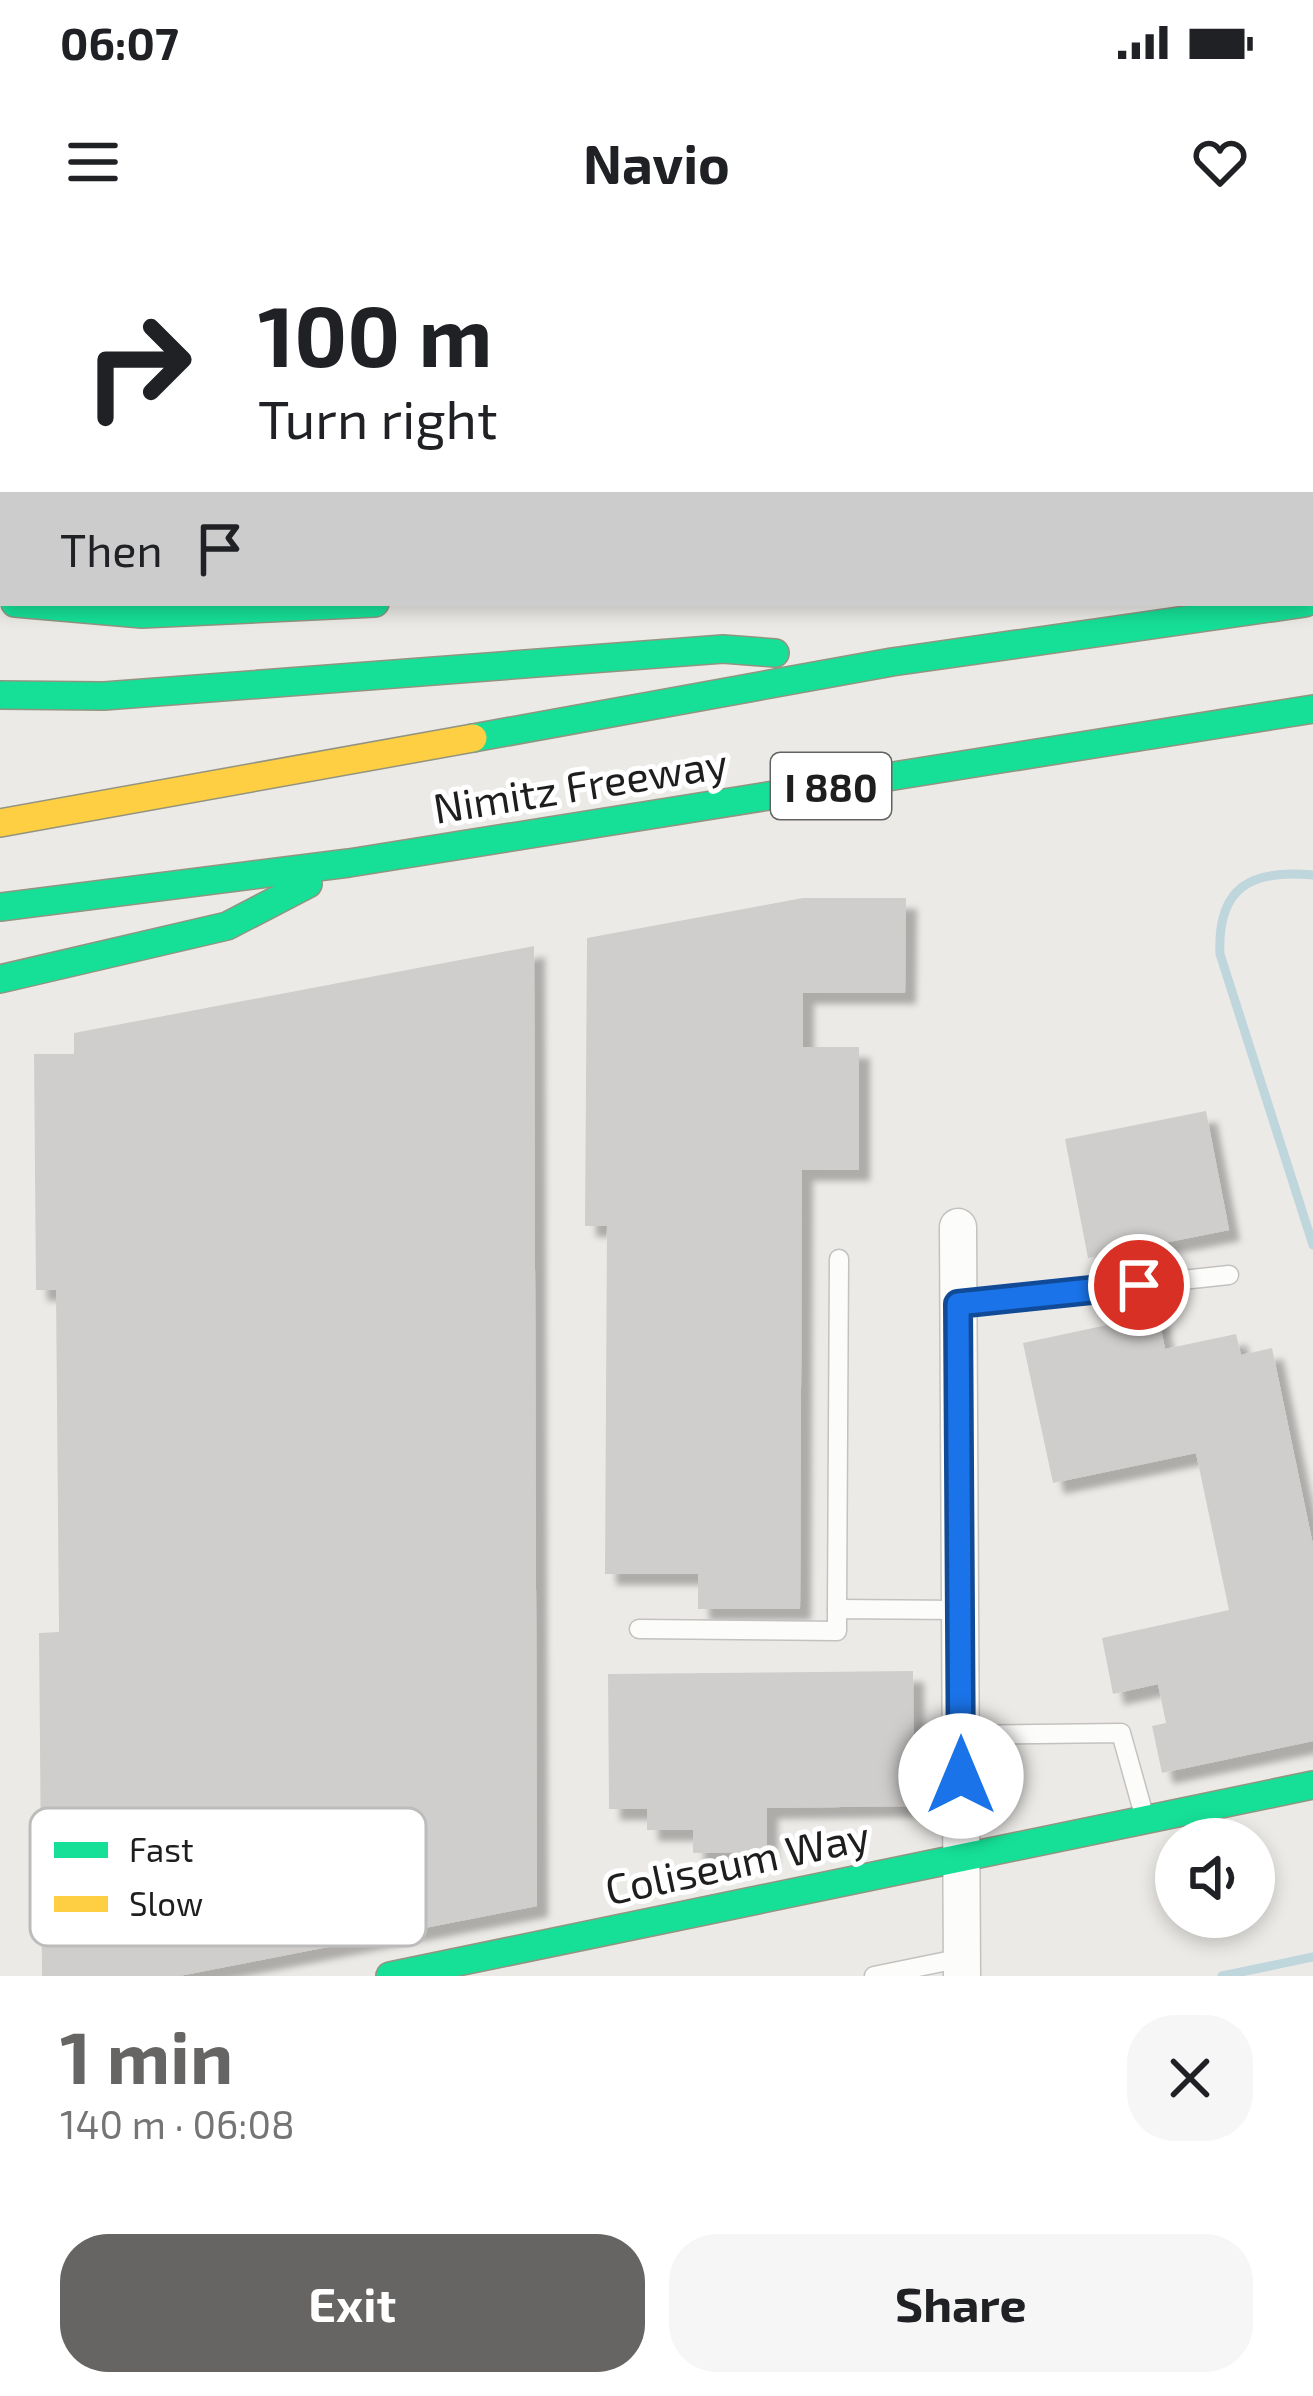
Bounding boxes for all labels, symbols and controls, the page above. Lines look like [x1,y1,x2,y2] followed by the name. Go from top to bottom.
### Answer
[60,15,179,69] text: 06:07
[60,129,126,195] icon: menu
[1187,129,1253,195] icon: heart
[583,130,730,195] text: Navio
[258,283,492,384] text: 100 m
[60,288,216,444] icon: right
[258,385,498,450] text: Turn right
[187,516,253,582] icon: arrive
[60,522,163,576] text: Then
[429,736,731,832] street label: Nimitz Freeway
[771,753,891,819] road number: I 880
[1088,1234,1190,1336] pin
[1106,1252,1172,1318] icon: arrive
[898,1713,1024,1839] position arrow
[30,1808,426,1946] legend
[600,1809,874,1913] street label: Coliseum Way
[1155,1818,1275,1938] map controls
[1155,1818,1275,1938] button: sound
[129,1829,193,1869] text: Fast
[129,1883,203,1923] text: Slow
[60,2012,233,2098] text: 1 min
[1127,2015,1253,2141] button: close
[60,2100,295,2147] text: 140 m · 06:08
[60,2234,645,2372] button: Exit
[669,2234,1253,2372] button: Share

